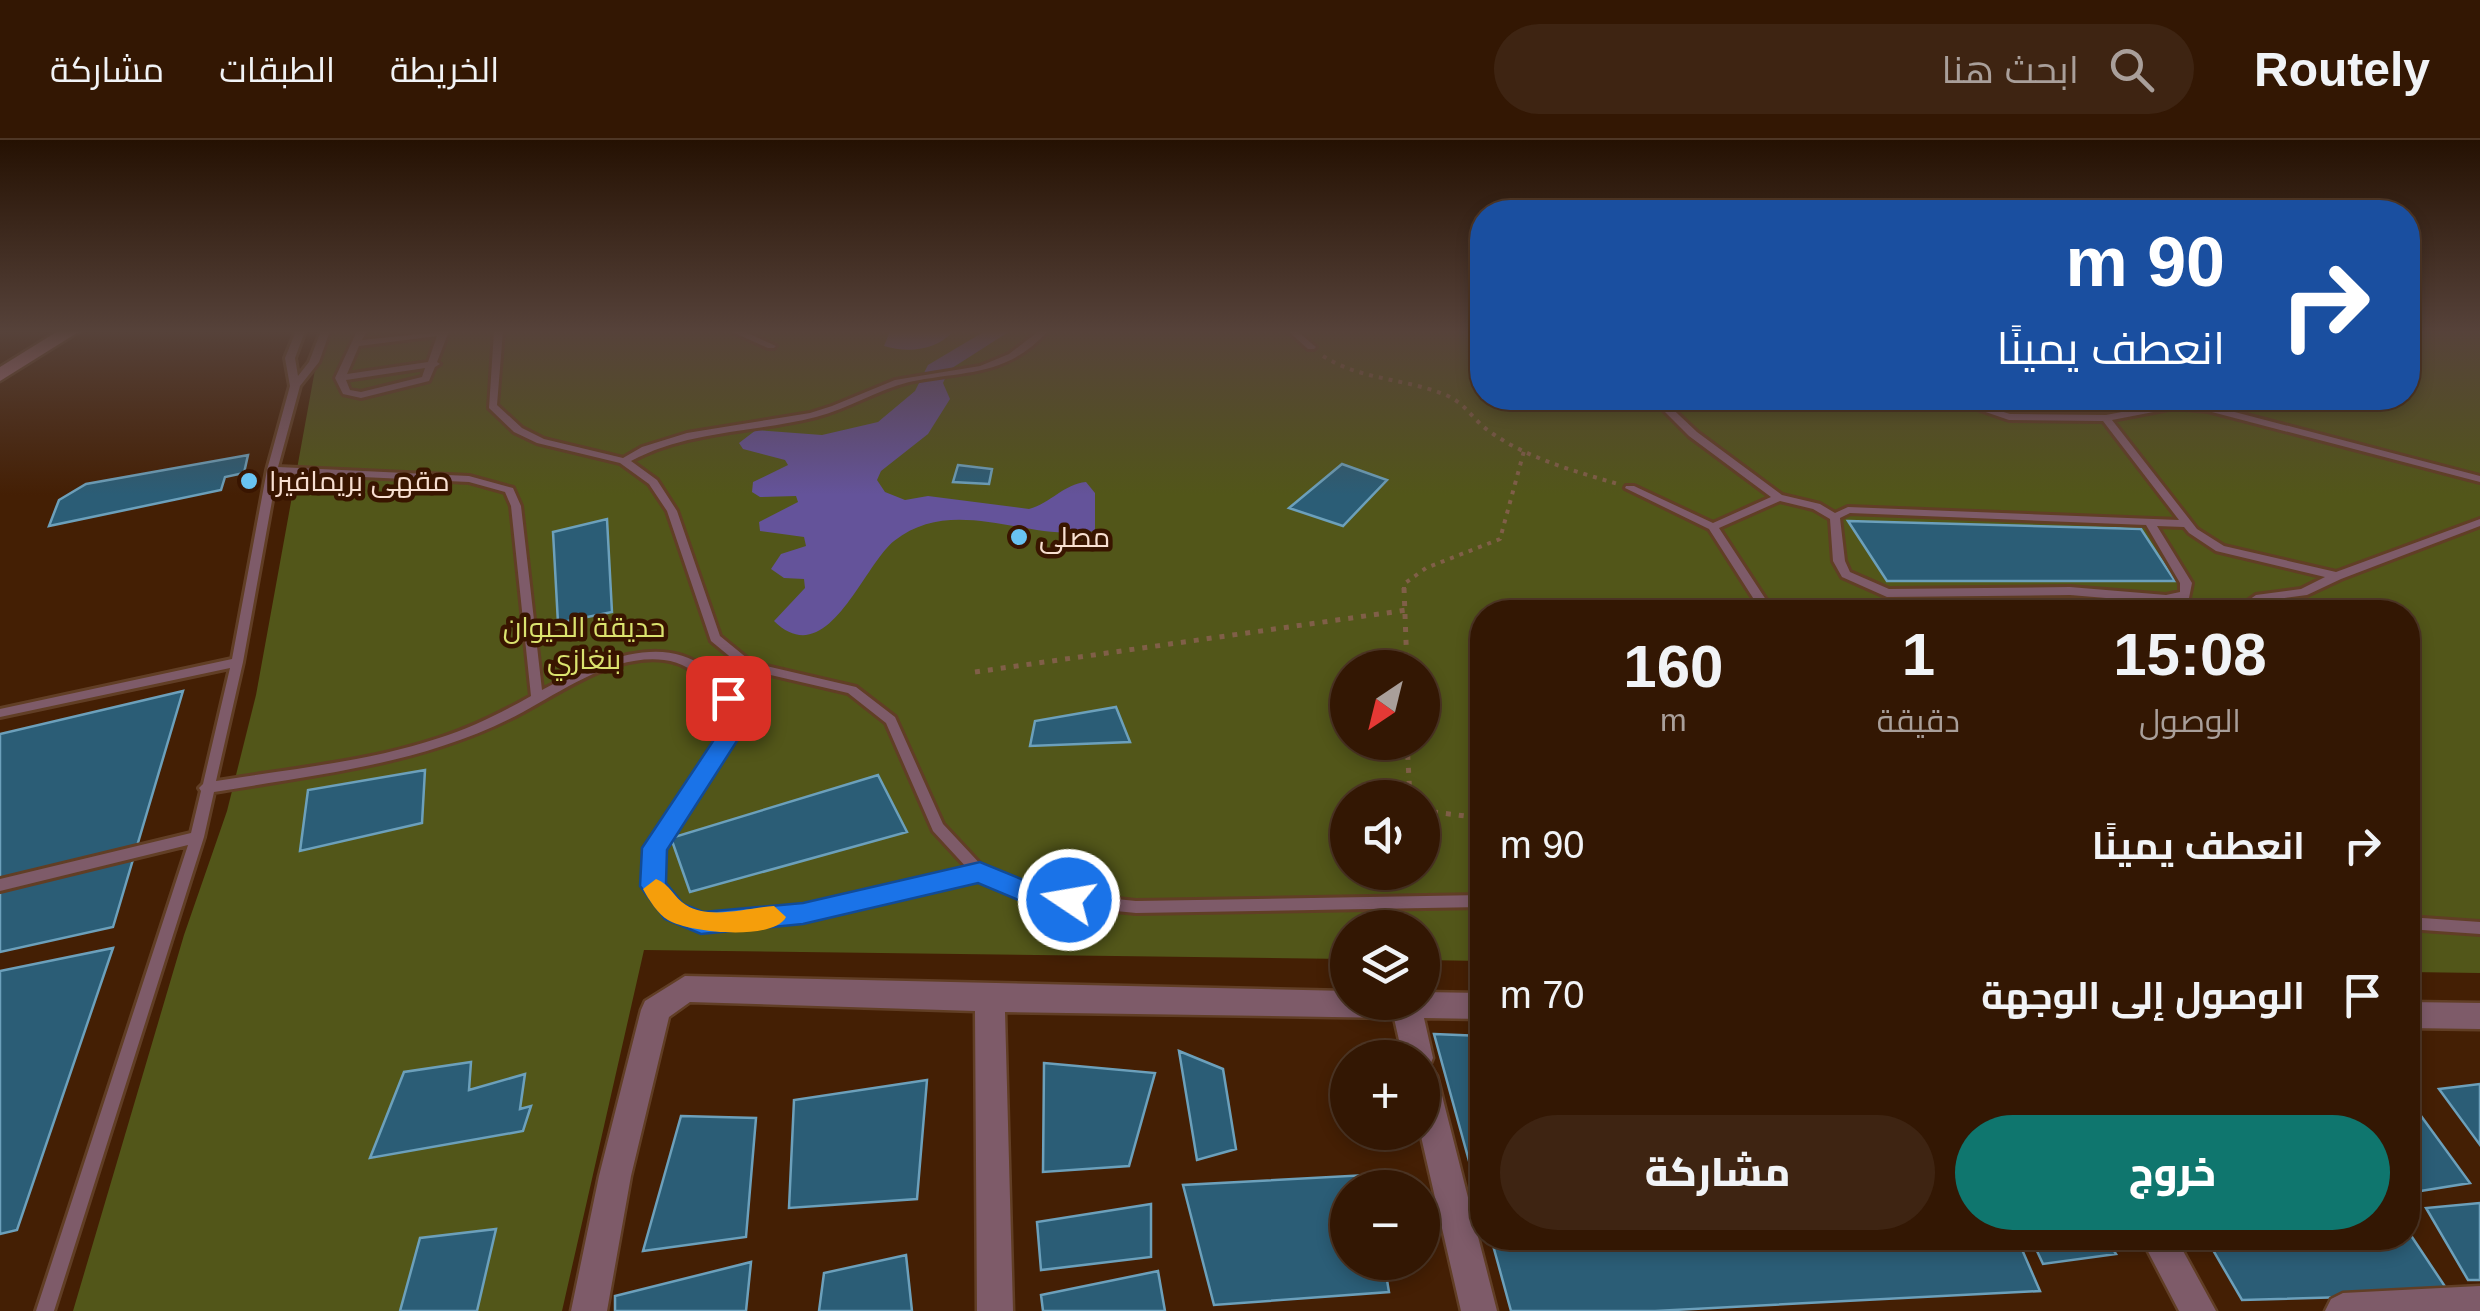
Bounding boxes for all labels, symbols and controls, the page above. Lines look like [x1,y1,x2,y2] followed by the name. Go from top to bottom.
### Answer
[1494,24,2194,114] search box
[2104,42,2159,97] icon: search
[2254,43,2430,96] text: Routely
[1941,49,2079,91] text: ابحث هنا
[50,50,164,89] text: مشاركة
[219,50,335,89] text: الطبقات
[390,50,499,89] text: الخريطة
[2065,223,2225,301] text: 90 m
[2260,240,2390,370] icon: right
[1996,323,2225,374] text: انعطف يمينًا
[269,466,450,498] place label: مقهى بريمافيرا
[238,470,260,492] marker: مقهى بريمافيرا
[1039,522,1110,554] place label: مصلى
[1008,526,1030,548] marker: مصلى
[503,612,665,681] park label: حديقة الحيوان بنغازي
[1902,621,1935,688] text: 1
[2113,621,2267,688] text: 15:08
[1623,633,1723,700] text: 160
[1330,650,1440,760] north arrow
[1330,650,1440,1280] map controls
[686,656,771,741] pin
[701,671,756,726] icon: arrive
[1660,702,1687,738] text: m
[1877,703,1960,739] text: دقيقة
[2139,703,2241,739] text: الوصول
[1330,780,1440,890] button: sound
[2335,818,2390,873] icon: right
[1500,824,1585,866] text: 90 m
[2092,825,2305,867] text: انعطف يمينًا
[1017,848,1121,952] position arrow
[1330,910,1440,1020] button: layers
[2335,968,2390,1023] icon: arrive
[1500,974,1585,1016] text: 70 m
[1981,975,2305,1017] text: الوصول إلى الوجهة
[1330,1040,1440,1150] button: +
[1500,1115,1935,1230] button: مشاركة
[1955,1115,2390,1230] button: خروج
[1330,1170,1440,1280] button: −

